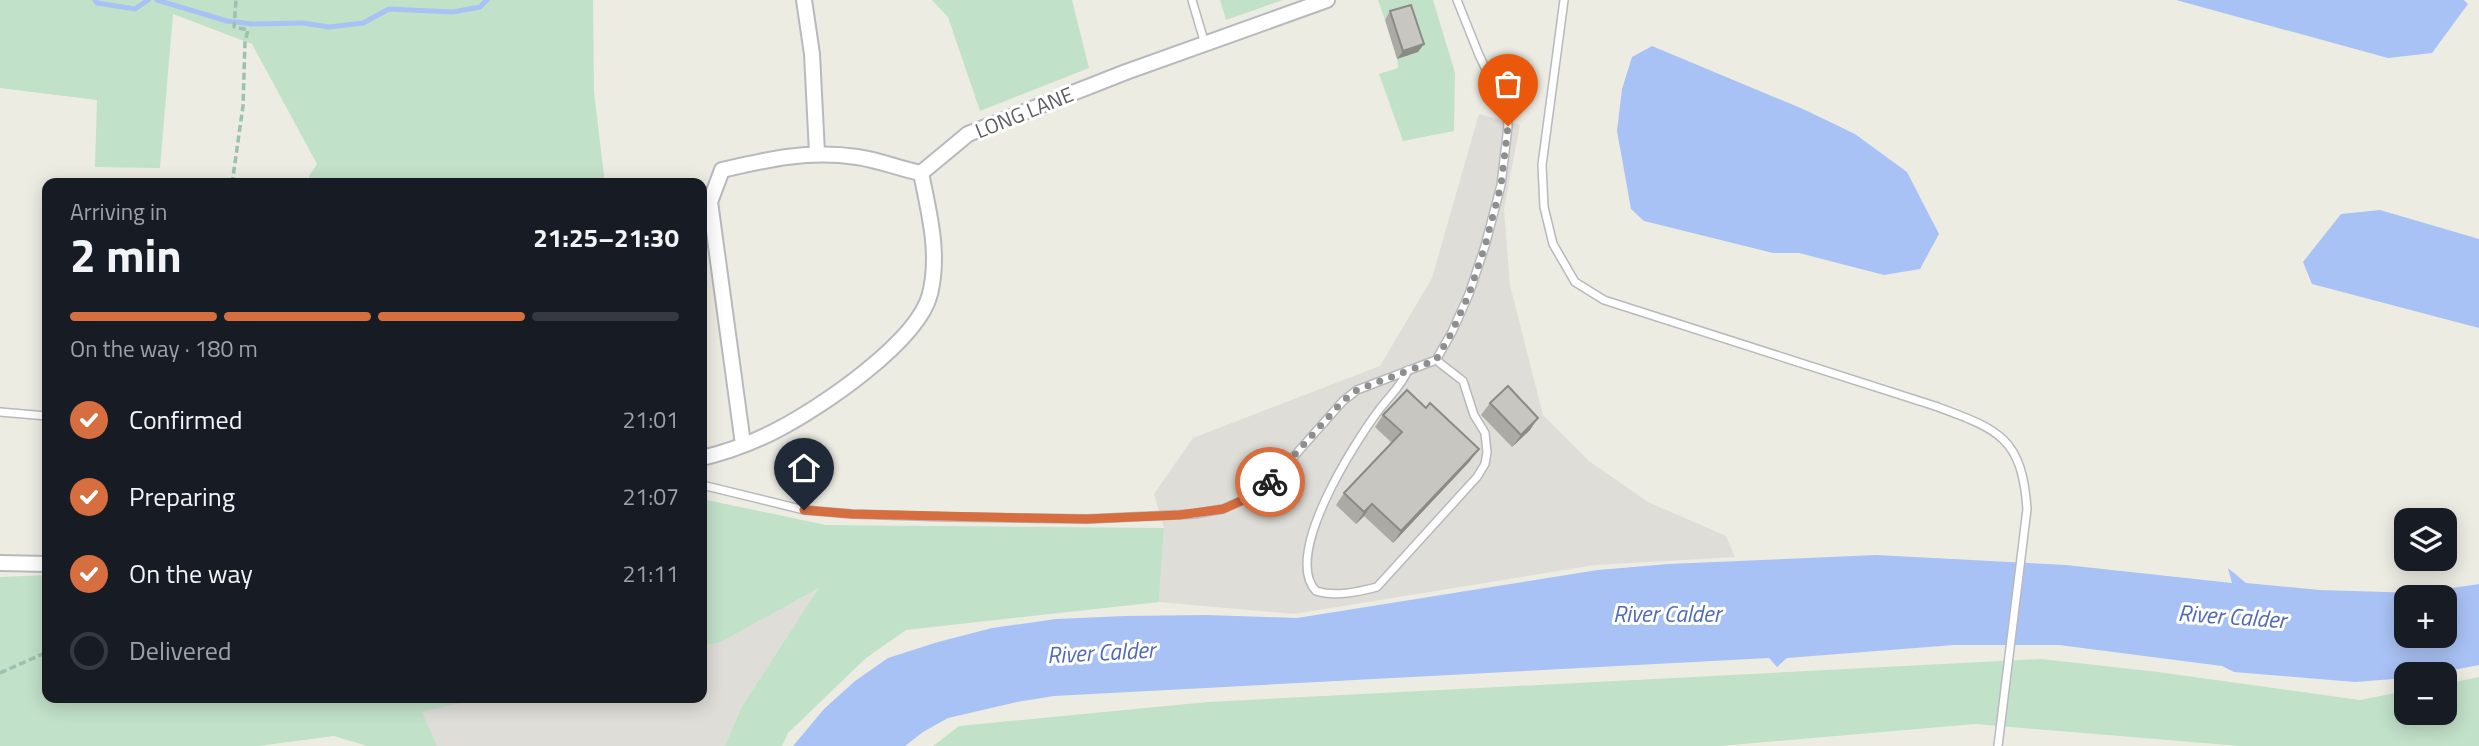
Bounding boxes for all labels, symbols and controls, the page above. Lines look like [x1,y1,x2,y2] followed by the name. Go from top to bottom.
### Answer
[1478,54,1538,126] pin
[1489,65,1527,103] icon: bag
[970,78,1078,146] street label: LONG LANE
[70,194,167,229] text: Arriving in
[533,218,679,257] text: 21:25–21:30
[70,220,182,290] text: 2 min
[70,331,258,366] text: On the way · 180 m
[129,400,243,439] text: Confirmed
[70,401,108,439] icon: check
[622,402,679,437] text: 21:01
[774,438,834,510] pin
[1235,447,1305,517] courier
[785,449,823,487] icon: home
[1251,463,1289,501] icon: bike
[129,477,235,516] text: Preparing
[70,478,108,516] icon: check
[622,479,679,514] text: 21:07
[2394,508,2457,725] map controls
[2394,508,2457,571] button: layers
[129,554,253,593] text: On the way
[70,555,108,593] icon: check
[622,556,679,591] text: 21:11
[2394,585,2457,648] button: +
[2177,595,2290,637] water label: River Calder
[1613,596,1724,631] water label: River Calder
[129,631,232,670] text: Delivered
[1046,632,1159,672] water label: River Calder
[2394,662,2457,725] button: −

